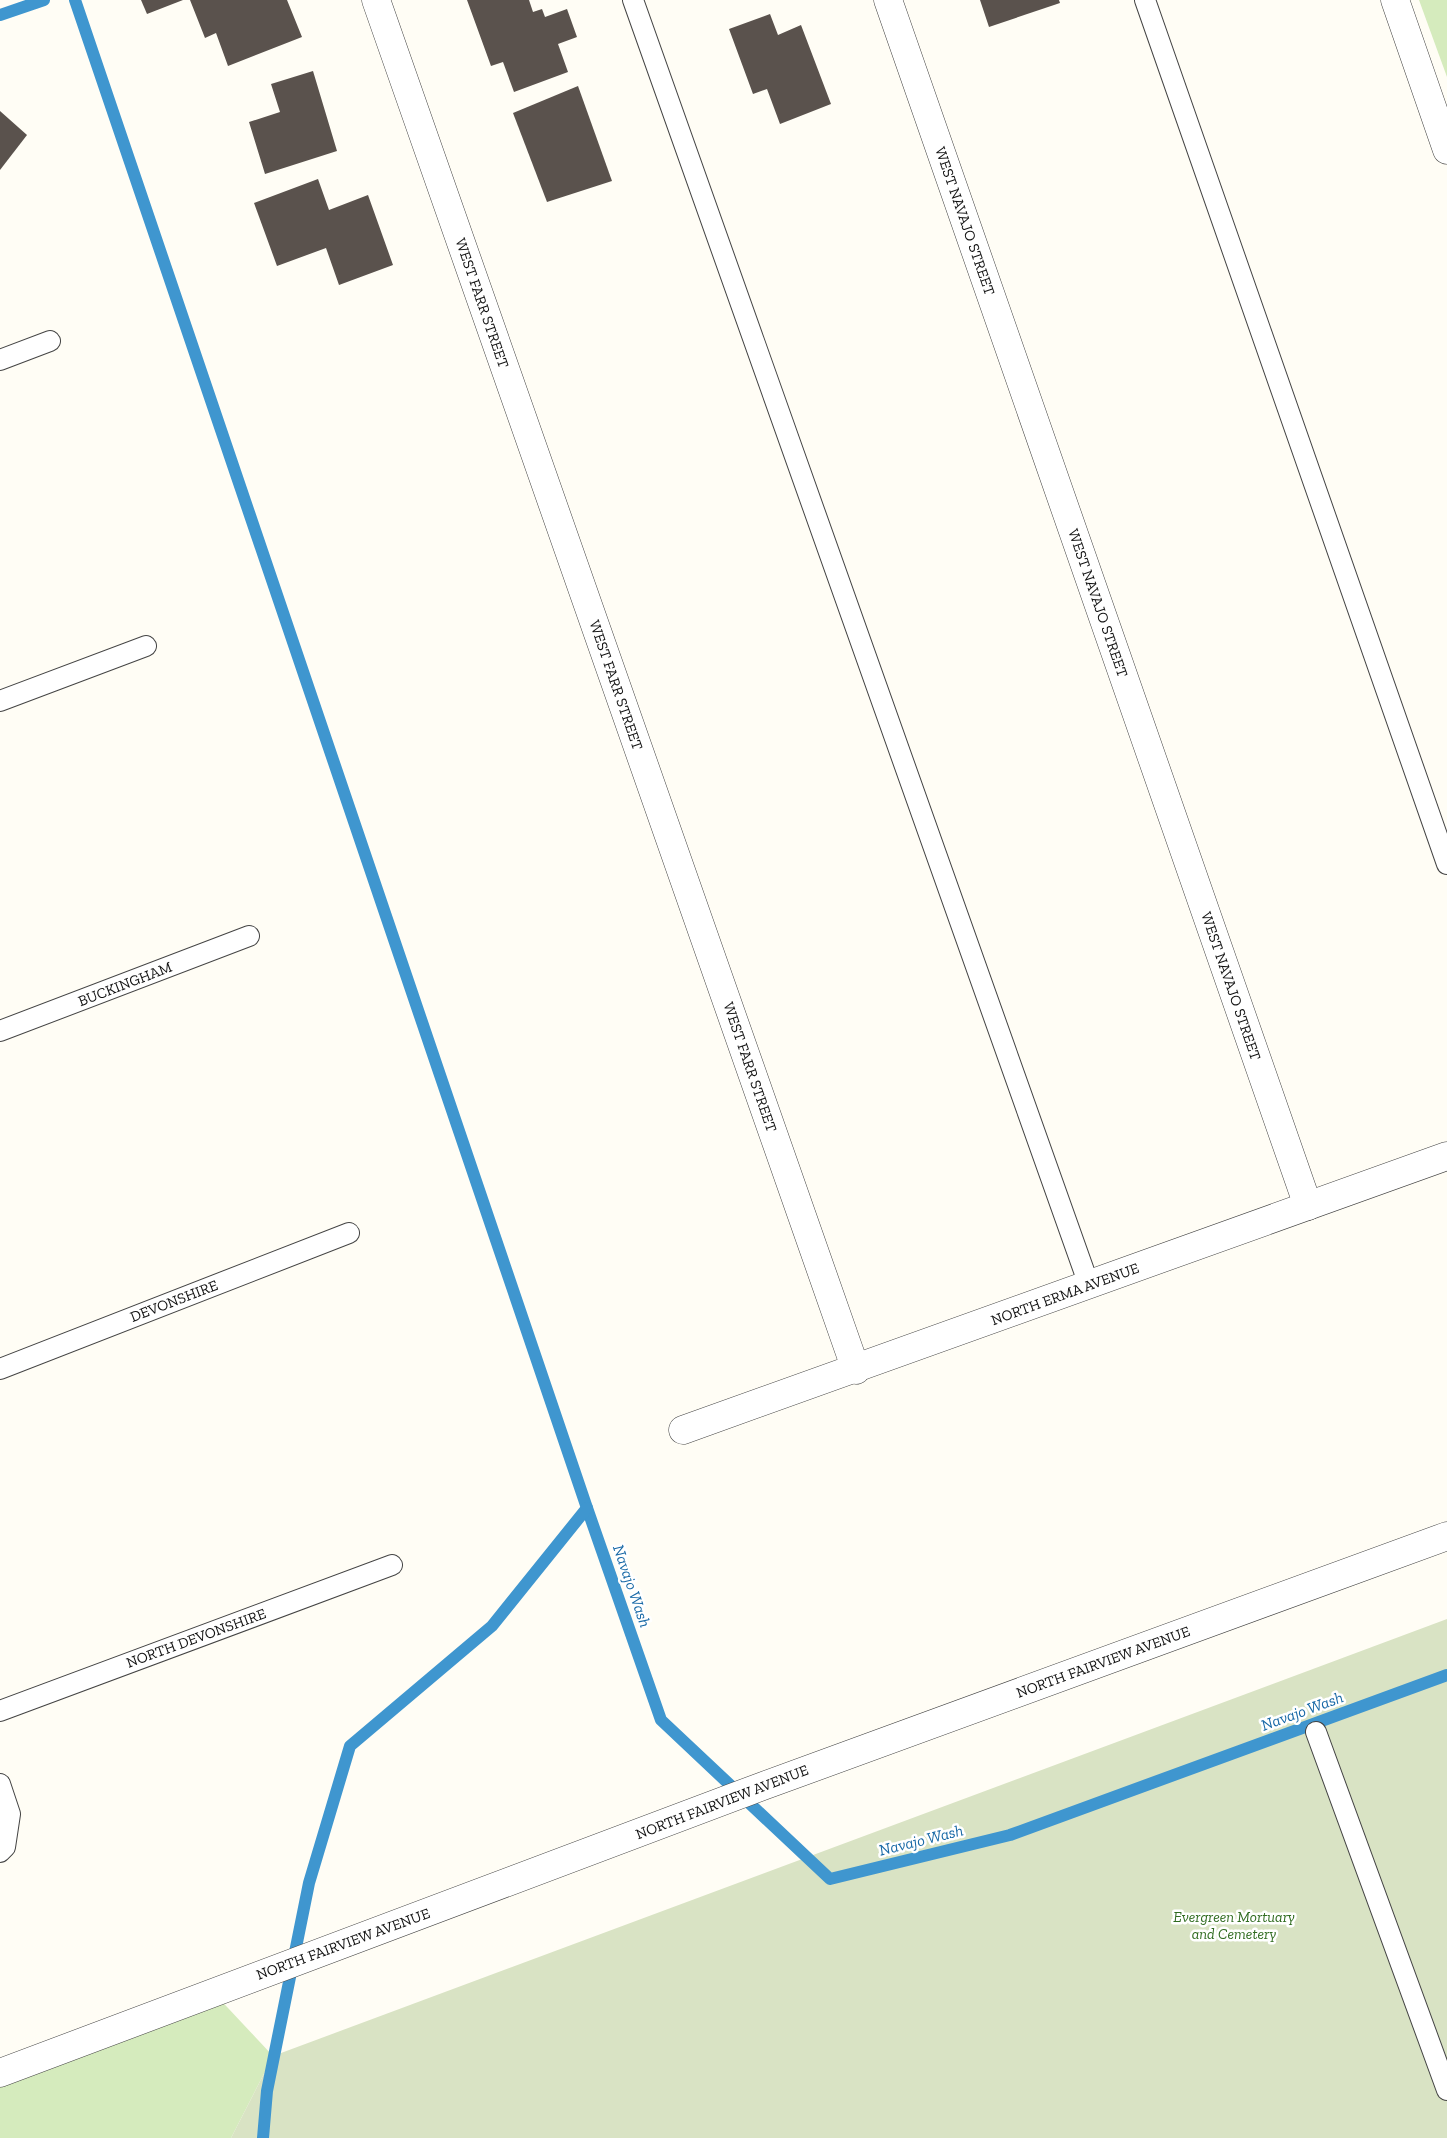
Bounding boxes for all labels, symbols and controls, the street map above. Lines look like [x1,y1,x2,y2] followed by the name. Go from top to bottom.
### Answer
[931,144,999,298] street label: WEST NAVAJO STREET
[451,236,513,370] street label: WEST FARR STREET
[1064,526,1132,680] street label: WEST NAVAJO STREET
[585,618,647,752] street label: WEST FARR STREET
[1197,909,1265,1063] street label: WEST NAVAJO STREET
[75,958,175,1010] street label: BUCKINGHAM
[719,1000,781,1134] street label: WEST FARR STREET
[989,1259,1142,1329] street label: NORTH ERMA AVENUE
[128,1276,221,1326] street label: DEVONSHIRE
[609,1542,655,1630] water label: Navajo Wash
[124,1604,268,1672] street label: NORTH DEVONSHIRE
[1014,1622,1193,1702] street label: NORTH FAIRVIEW AVENUE
[1258,1687,1346,1735] water label: Navajo Wash
[633,1761,811,1843] street label: NORTH FAIRVIEW AVENUE
[877,1820,965,1860] water label: Navajo Wash
[254,1904,433,1984] street label: NORTH FAIRVIEW AVENUE
[1173,1908,1295,1943] park label: Evergreen Mortuary and Cemetery

